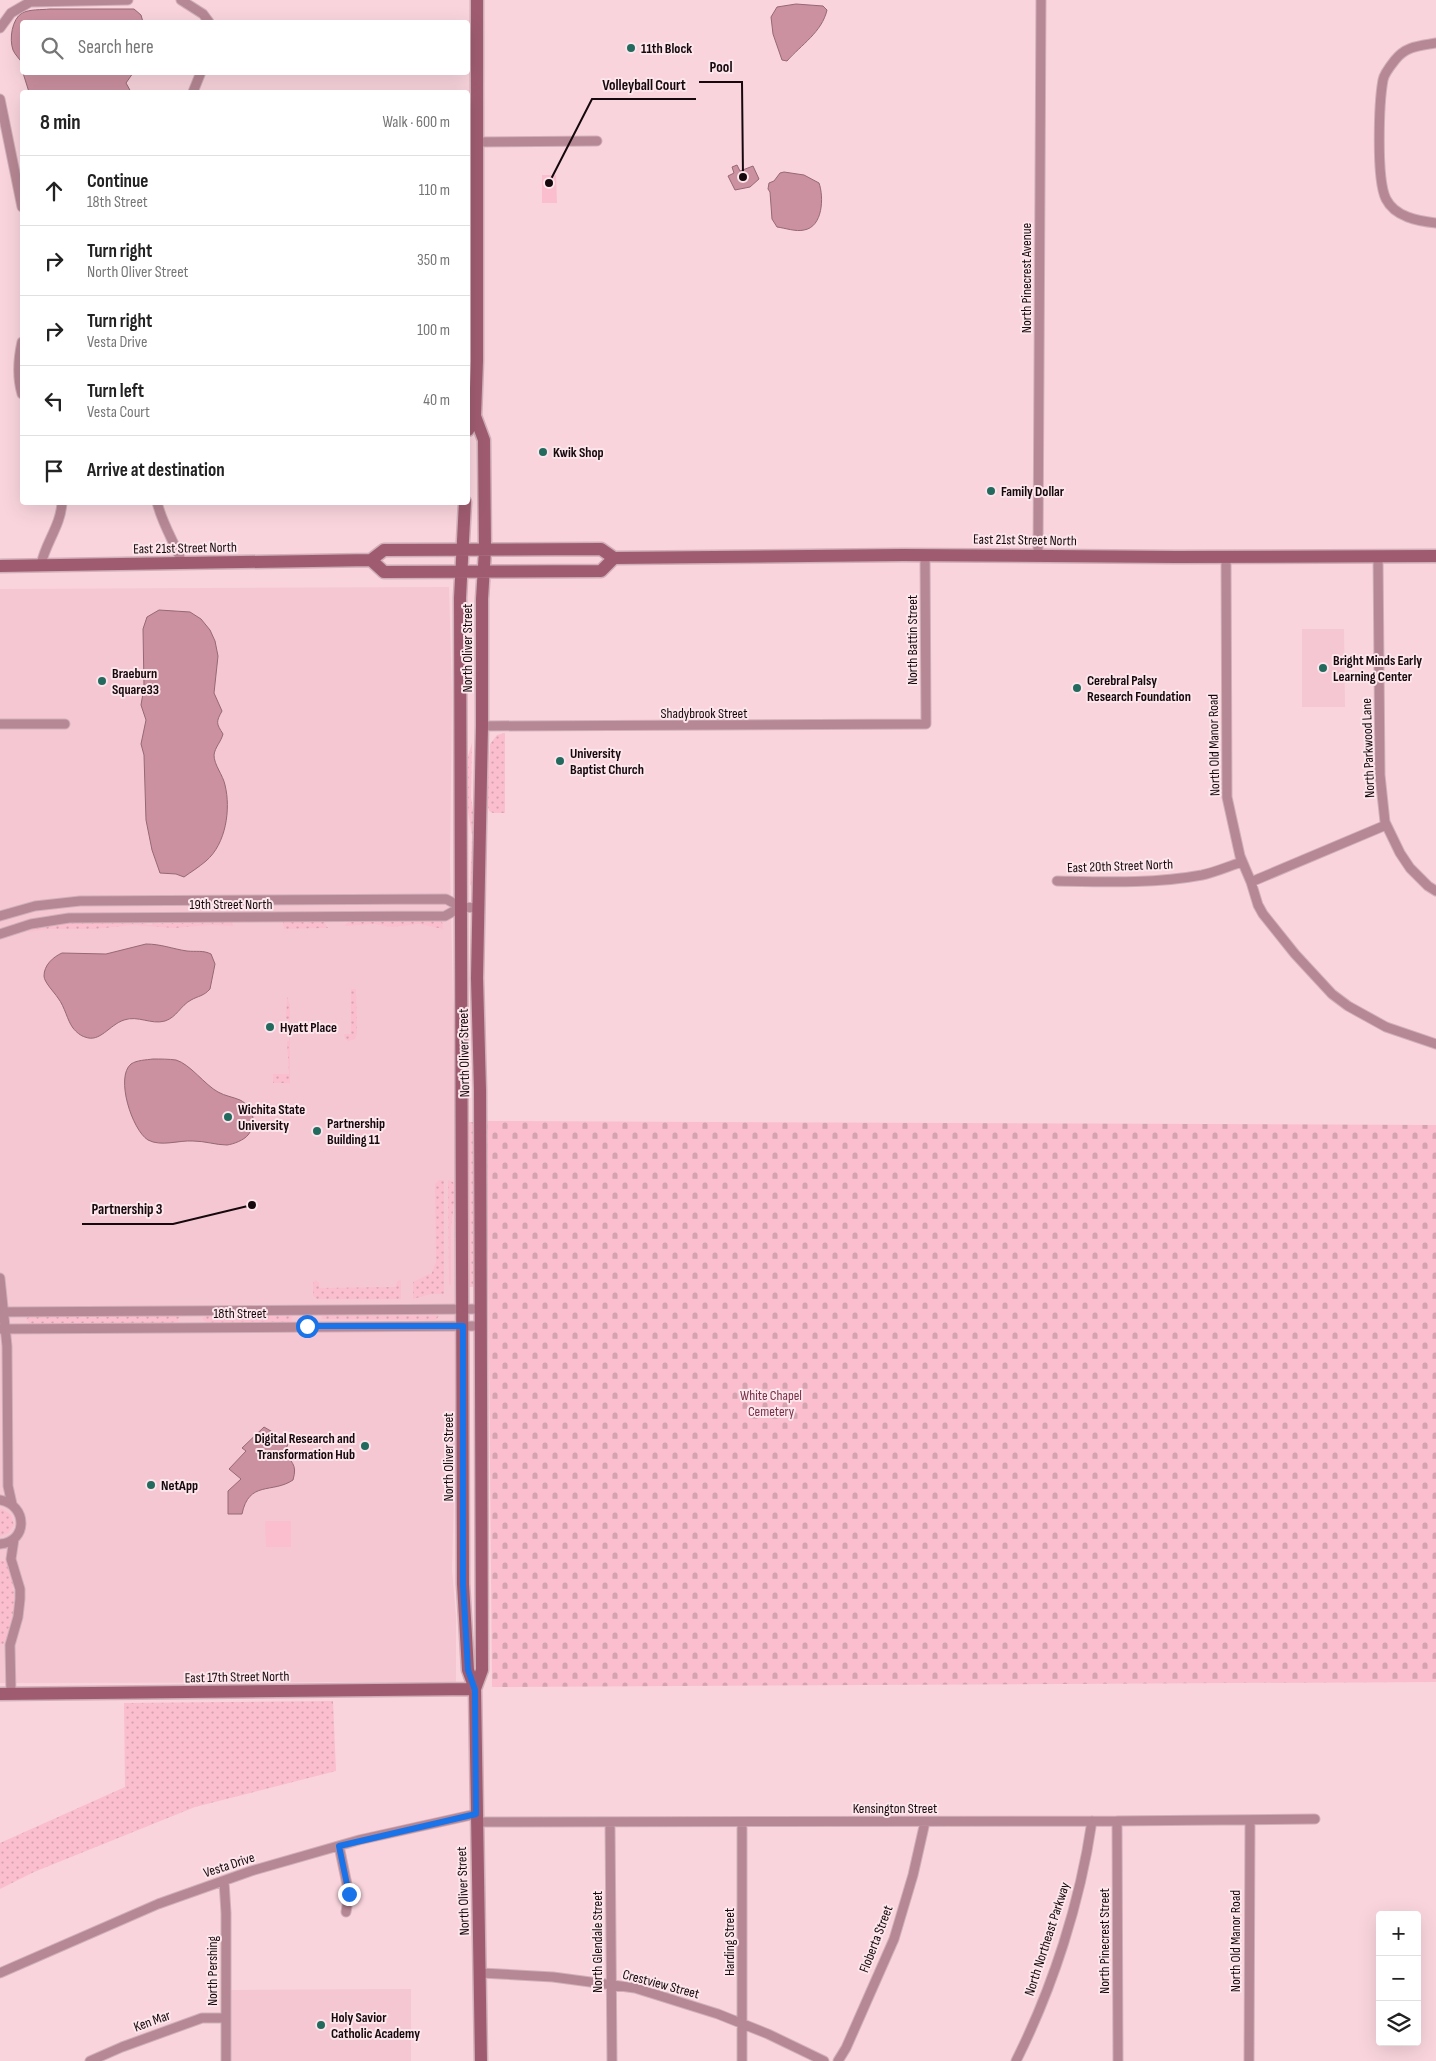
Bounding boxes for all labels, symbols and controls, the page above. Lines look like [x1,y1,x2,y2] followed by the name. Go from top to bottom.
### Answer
[20,20,470,75] search box
[38,34,66,62] icon: search
[78,36,154,59] text: Search here
[641,40,692,57] place label: 11th Block
[625,42,637,54] marker: 11th Block
[699,52,742,82] callout: Pool
[710,58,732,77] text: Pool
[592,69,696,99] callout: Volleyball Court
[602,76,686,95] text: Volleyball Court
[40,110,81,135] text: 8 min
[382,113,450,132] text: Walk · 600 m
[87,170,148,193] text: Continue
[40,177,68,205] icon: ahead
[419,181,450,200] text: 110 m
[87,193,148,212] text: 18th Street
[1018,223,1035,333] street label: North Pinecrest Avenue
[87,240,152,263] text: Turn right
[40,247,68,275] icon: right
[417,251,450,270] text: 350 m
[87,263,188,282] text: North Oliver Street
[87,310,152,333] text: Turn right
[40,317,68,345] icon: right
[417,321,450,340] text: 100 m
[87,333,147,352] text: Vesta Drive
[87,380,144,403] text: Turn left
[40,387,68,415] icon: left
[423,391,450,410] text: 40 m
[87,403,150,422] text: Vesta Court
[553,444,604,461] place label: Kwik Shop
[537,446,549,458] marker: Kwik Shop
[40,457,68,485] icon: arrive
[87,459,225,482] text: Arrive at destination
[1001,483,1065,500] place label: Family Dollar
[985,485,997,497] marker: Family Dollar
[973,531,1077,549] street label: East 21st Street North
[133,539,237,557] street label: East 21st Street North
[904,595,921,685] street label: North Battin Street
[459,604,476,692] street label: North Oliver Street
[1333,652,1422,685] place label: Bright Minds Early Learning Center
[1317,662,1329,674] marker: Bright Minds Early Learning Center
[112,665,159,698] place label: Braeburn Square33
[1087,672,1191,705] place label: Cerebral Palsy Research Foundation
[96,675,108,687] marker: Braeburn Square33
[1071,682,1083,694] marker: Cerebral Palsy Research Foundation
[1205,694,1223,796] street label: North Old Manor Road
[1358,698,1378,798] street label: North Parkwood Lane
[661,705,747,722] street label: Shadybrook Street
[570,745,644,778] place label: University Baptist Church
[554,755,566,767] marker: University Baptist Church
[1067,856,1173,876] street label: East 20th Street North
[190,896,272,913] street label: 19th Street North
[455,1008,473,1098] street label: North Oliver Street
[280,1019,337,1036] place label: Hyatt Place
[264,1021,276,1033] marker: Hyatt Place
[238,1101,305,1134] place label: Wichita State University
[222,1111,234,1123] marker: Wichita State University
[327,1115,385,1148] place label: Partnership Building 11
[311,1125,323,1137] marker: Partnership Building 11
[82,1194,173,1224] callout: Partnership 3
[91,1200,163,1219] text: Partnership 3
[213,1305,267,1322] street label: 18th Street
[296,1315,319,1338] route start
[740,1387,802,1420] park label: White Chapel Cemetery
[440,1413,457,1501] street label: North Oliver Street
[254,1430,355,1463] place label: Digital Research and Transformation Hub
[359,1440,371,1452] marker: Digital Research and Transformation Hub
[161,1477,198,1494] place label: NetApp
[145,1479,157,1491] marker: NetApp
[184,1668,290,1686] street label: East 17th Street North
[853,1800,937,1817] street label: Kensington Street
[453,1846,473,1936] street label: North Oliver Street
[201,1849,257,1881] street label: Vesta Drive
[1021,1879,1074,1998] street label: North Northeast Parkway
[338,1883,361,1906] route end
[1096,1888,1113,1994] street label: North Pinecrest Street
[1227,1890,1244,1992] street label: North Old Manor Road
[589,1891,606,1993] street label: North Glendale Street
[855,1903,897,1975] street label: Floberta Street
[721,1908,738,1976] street label: Harding Street
[1376,1911,1421,2046] map controls
[1376,1911,1421,1956] button: +
[204,1936,221,2006] street label: North Pershing
[1376,1956,1421,2001] button: −
[621,1966,701,2002] street label: Crestview Street
[1376,2001,1421,2046] button: layers
[131,2007,173,2035] street label: Ken Mar
[331,2009,420,2042] place label: Holy Savior Catholic Academy
[315,2019,327,2031] marker: Holy Savior Catholic Academy

